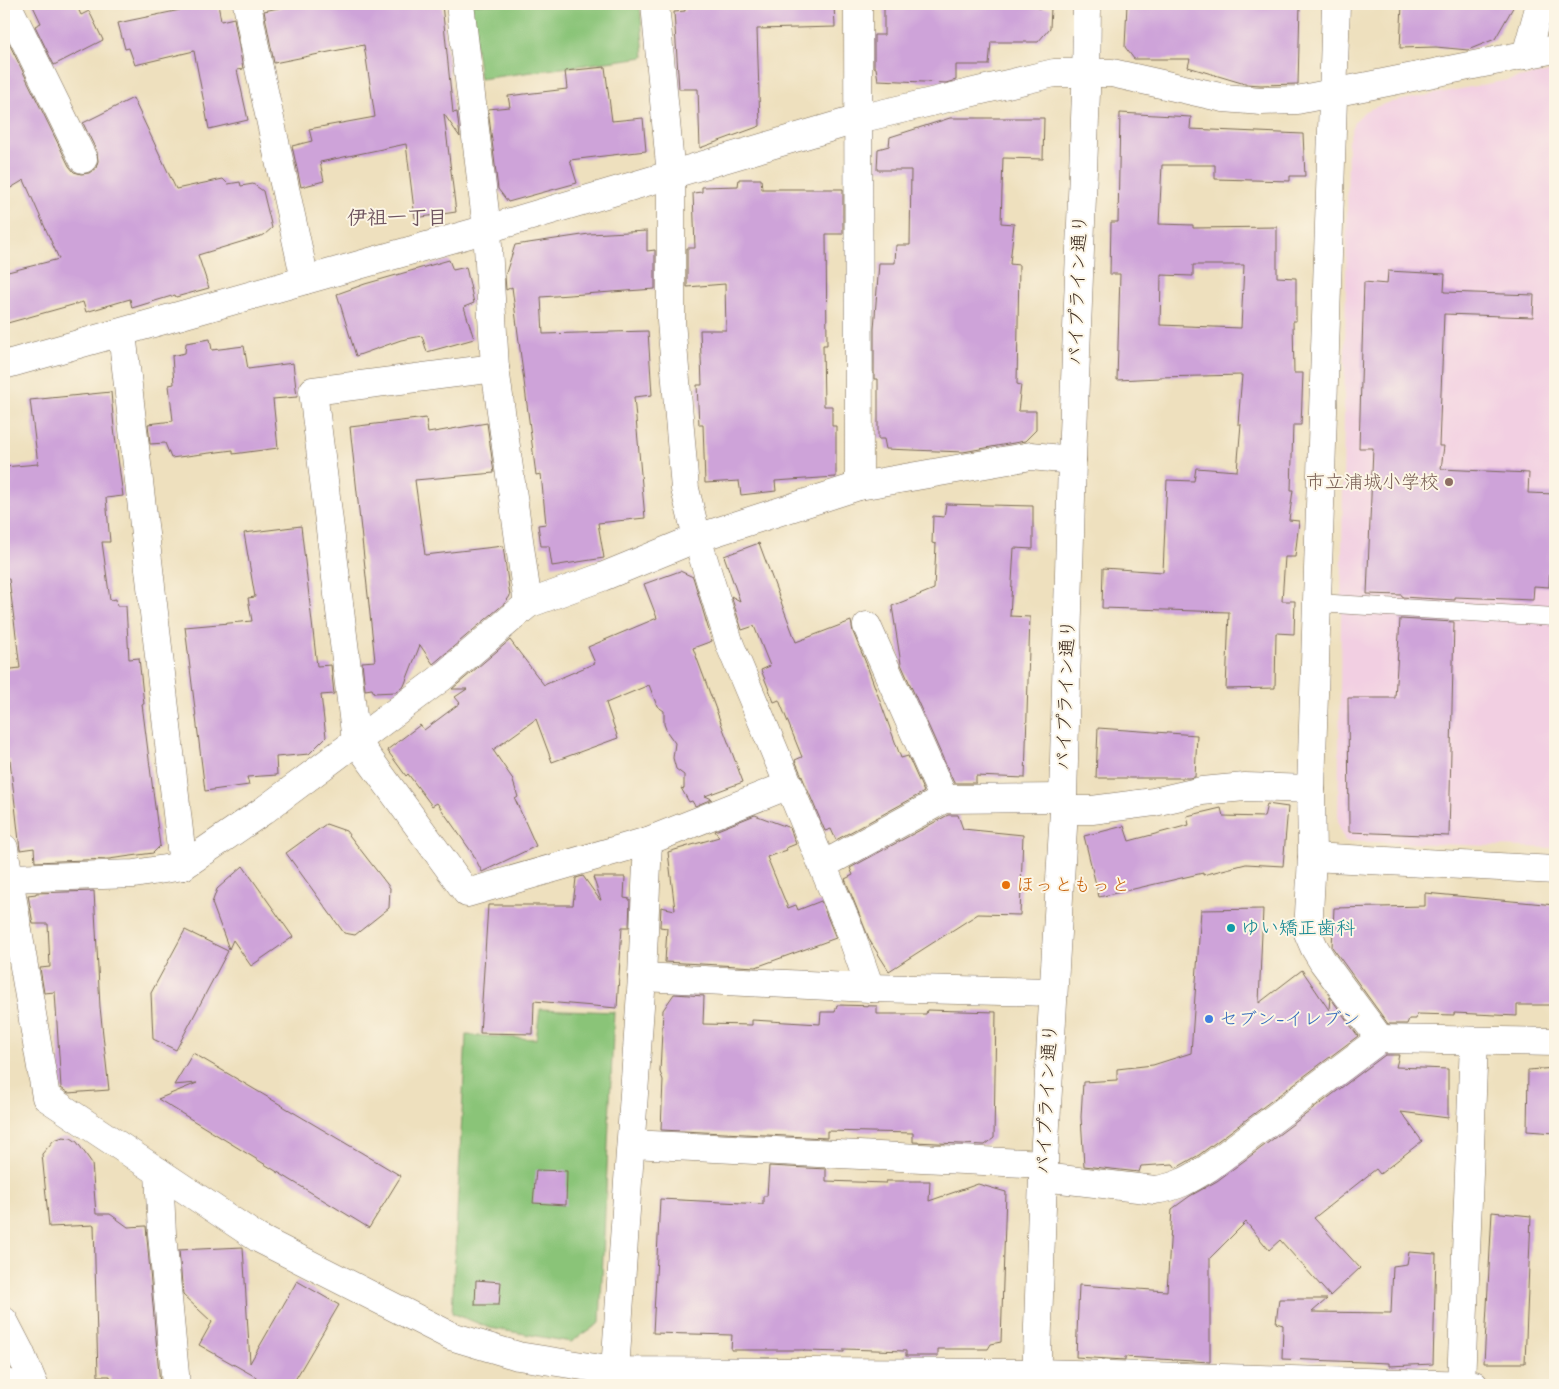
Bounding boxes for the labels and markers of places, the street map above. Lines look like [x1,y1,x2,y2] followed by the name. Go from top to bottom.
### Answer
[1306,470,1439,495] place label: 市立浦城小学校
[1443,476,1455,488] marker: 市立浦城小学校
[1016,873,1130,898] place label: ほっともっと
[1000,879,1012,891] marker: ほっともっと
[1241,916,1355,941] place label: ゆい矯正歯科
[1225,922,1237,934] marker: ゆい矯正歯科
[1219,1007,1361,1032] place label: セブン-イレブン
[1203,1013,1215,1025] marker: セブン-イレブン

